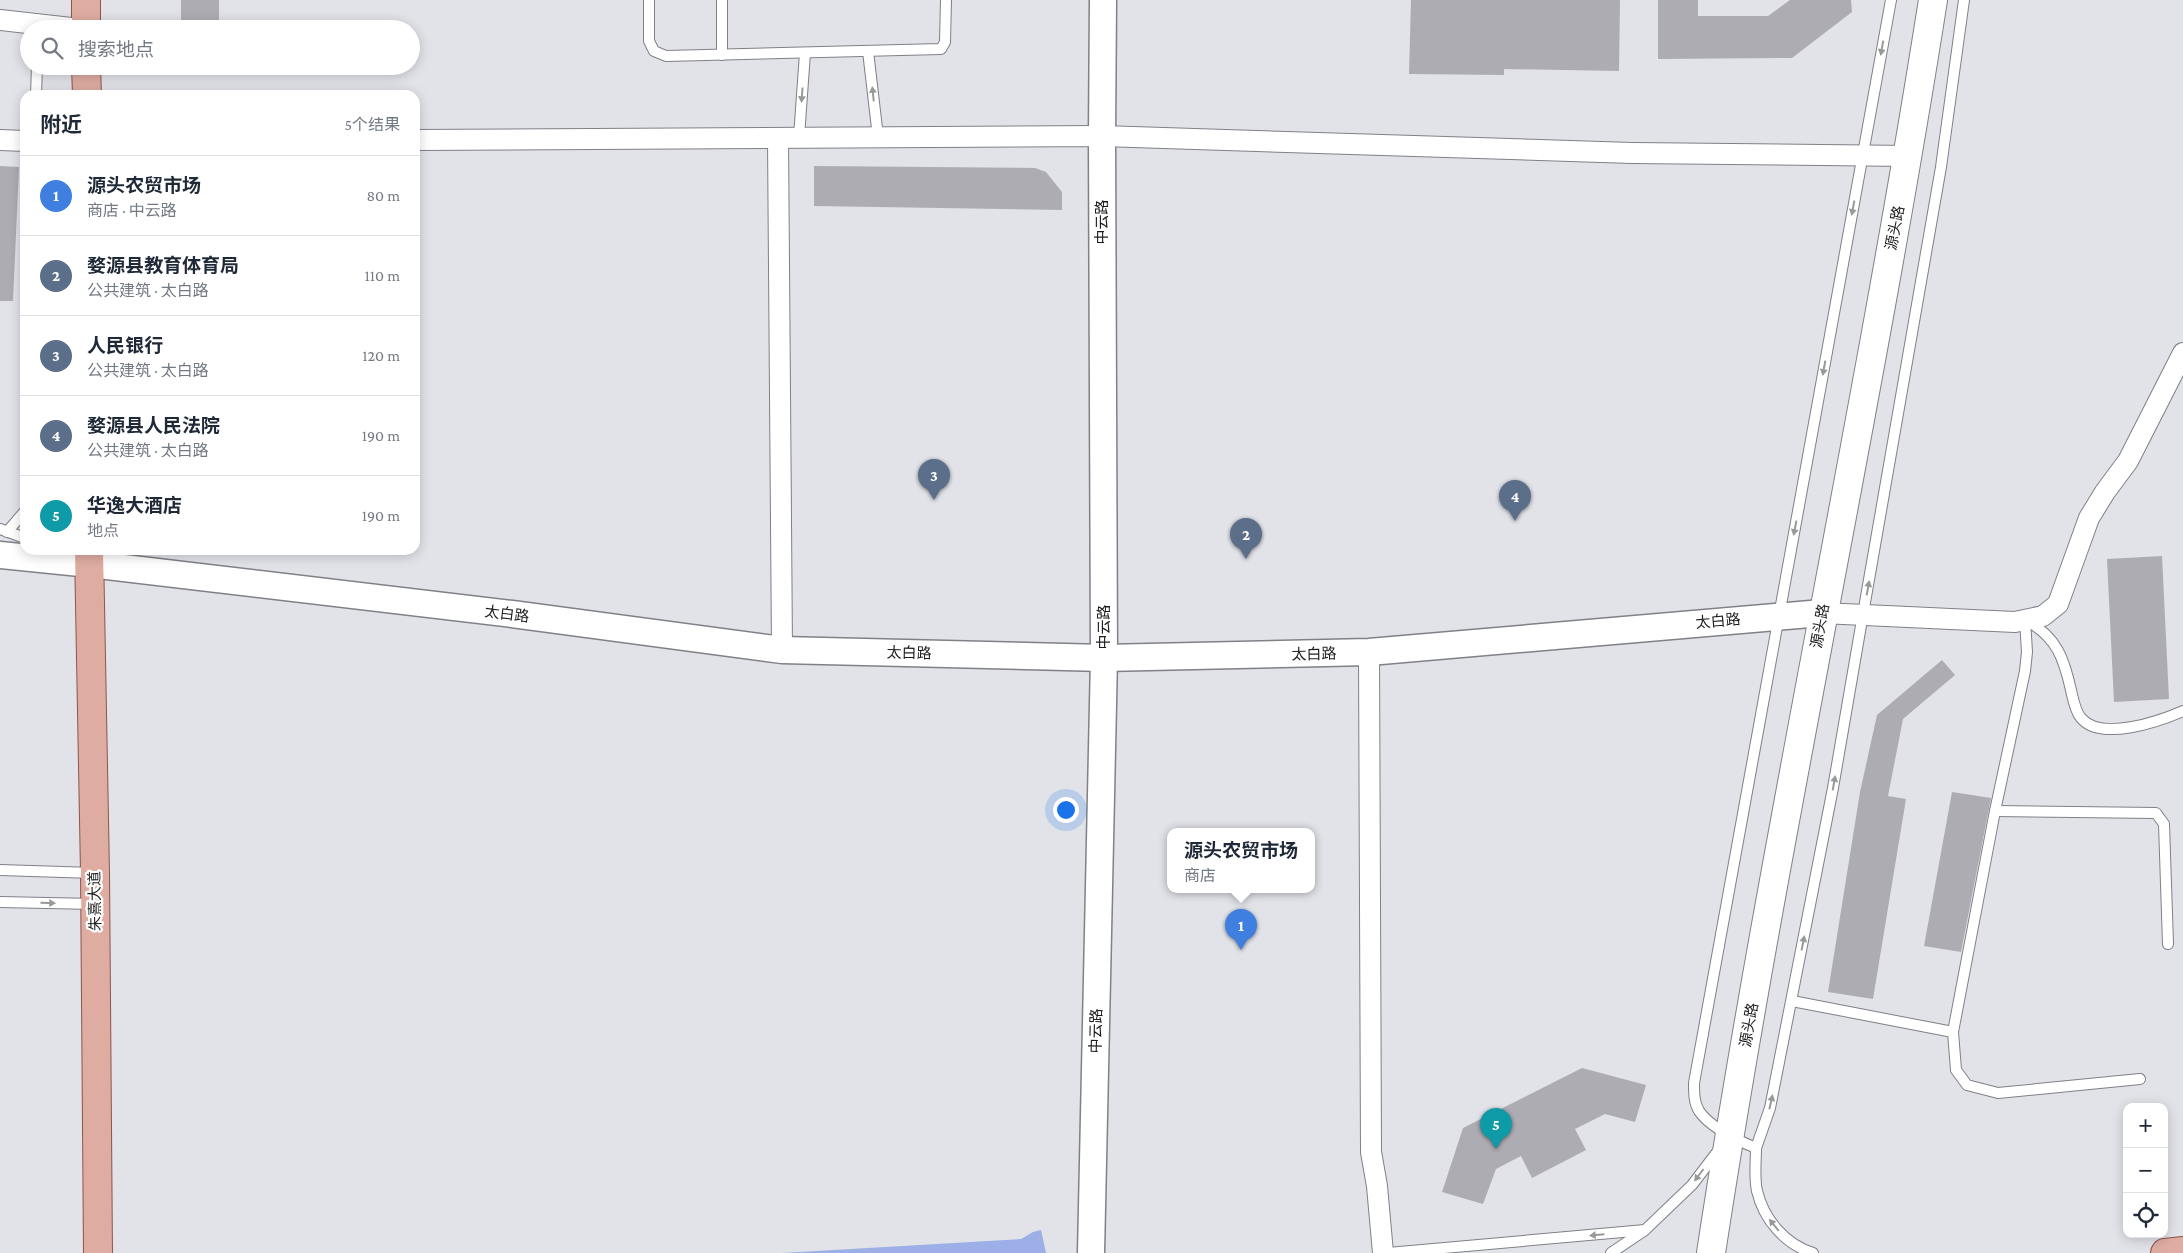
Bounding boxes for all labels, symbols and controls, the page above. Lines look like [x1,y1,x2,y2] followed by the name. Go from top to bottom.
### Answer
[20,20,420,75] search box
[38,34,66,62] icon: search
[78,39,154,60] text: 搜索地点
[1877,40,1885,56] one-way arrow
[869,86,877,102] one-way arrow
[797,87,805,103] one-way arrow
[40,113,82,137] text: 附近
[344,116,400,133] text: 5个结果
[87,175,201,196] text: 源头农贸市场
[53,187,59,204] text: 1
[366,187,400,204] text: 80 m
[1094,199,1110,245] street label: 中云路
[1848,200,1856,216] one-way arrow
[87,202,177,219] text: 商店 · 中云路
[1883,204,1907,252] street label: 源头路
[87,255,239,276] text: 婺源县教育体育局
[52,267,60,284] text: 2
[364,267,400,284] text: 110 m
[87,282,209,299] text: 公共建筑 · 太白路
[87,335,163,356] text: 人民银行
[52,347,60,364] text: 3
[362,347,400,364] text: 120 m
[1819,360,1827,376] one-way arrow
[87,362,209,379] text: 公共建筑 · 太白路
[87,415,220,436] text: 婺源县人民法院
[52,427,60,444] text: 4
[362,427,400,444] text: 190 m
[87,442,209,459] text: 公共建筑 · 太白路
[918,459,950,500] pin: 3
[1499,480,1531,521] pin: 4
[87,495,182,516] text: 华逸大酒店
[52,507,60,524] text: 5
[362,507,400,524] text: 190 m
[1230,518,1262,559] pin: 2
[1790,520,1798,536] one-way arrow
[87,522,119,539] text: 地点
[1864,580,1872,596] one-way arrow
[1808,602,1832,650] street label: 源头路
[484,603,530,625] street label: 太白路
[1096,604,1112,650] street label: 中云路
[1695,611,1741,631] street label: 太白路
[886,645,932,661] street label: 太白路
[1291,646,1337,662] street label: 太白路
[1830,775,1838,791] one-way arrow
[1053,797,1079,823] your location
[1167,828,1315,893] popup
[1184,840,1298,861] text: 源头农贸市场
[1184,867,1216,884] text: 商店
[86,871,104,931] street label: 朱熹大道
[40,899,56,907] one-way arrow
[1225,909,1257,950] pin: 1
[1800,934,1808,950] one-way arrow
[1737,1001,1761,1049] street label: 源头路
[1088,1008,1104,1054] street label: 中云路
[1768,1093,1776,1109] one-way arrow
[2123,1103,2168,1238] map controls
[2123,1103,2168,1148] button: +
[1480,1108,1512,1149] pin: 5
[2123,1148,2168,1193] button: −
[1694,1168,1705,1181] one-way arrow
[2123,1193,2168,1238] button: locate
[1769,1219,1780,1232] one-way arrow
[1588,1231,1604,1239] one-way arrow

